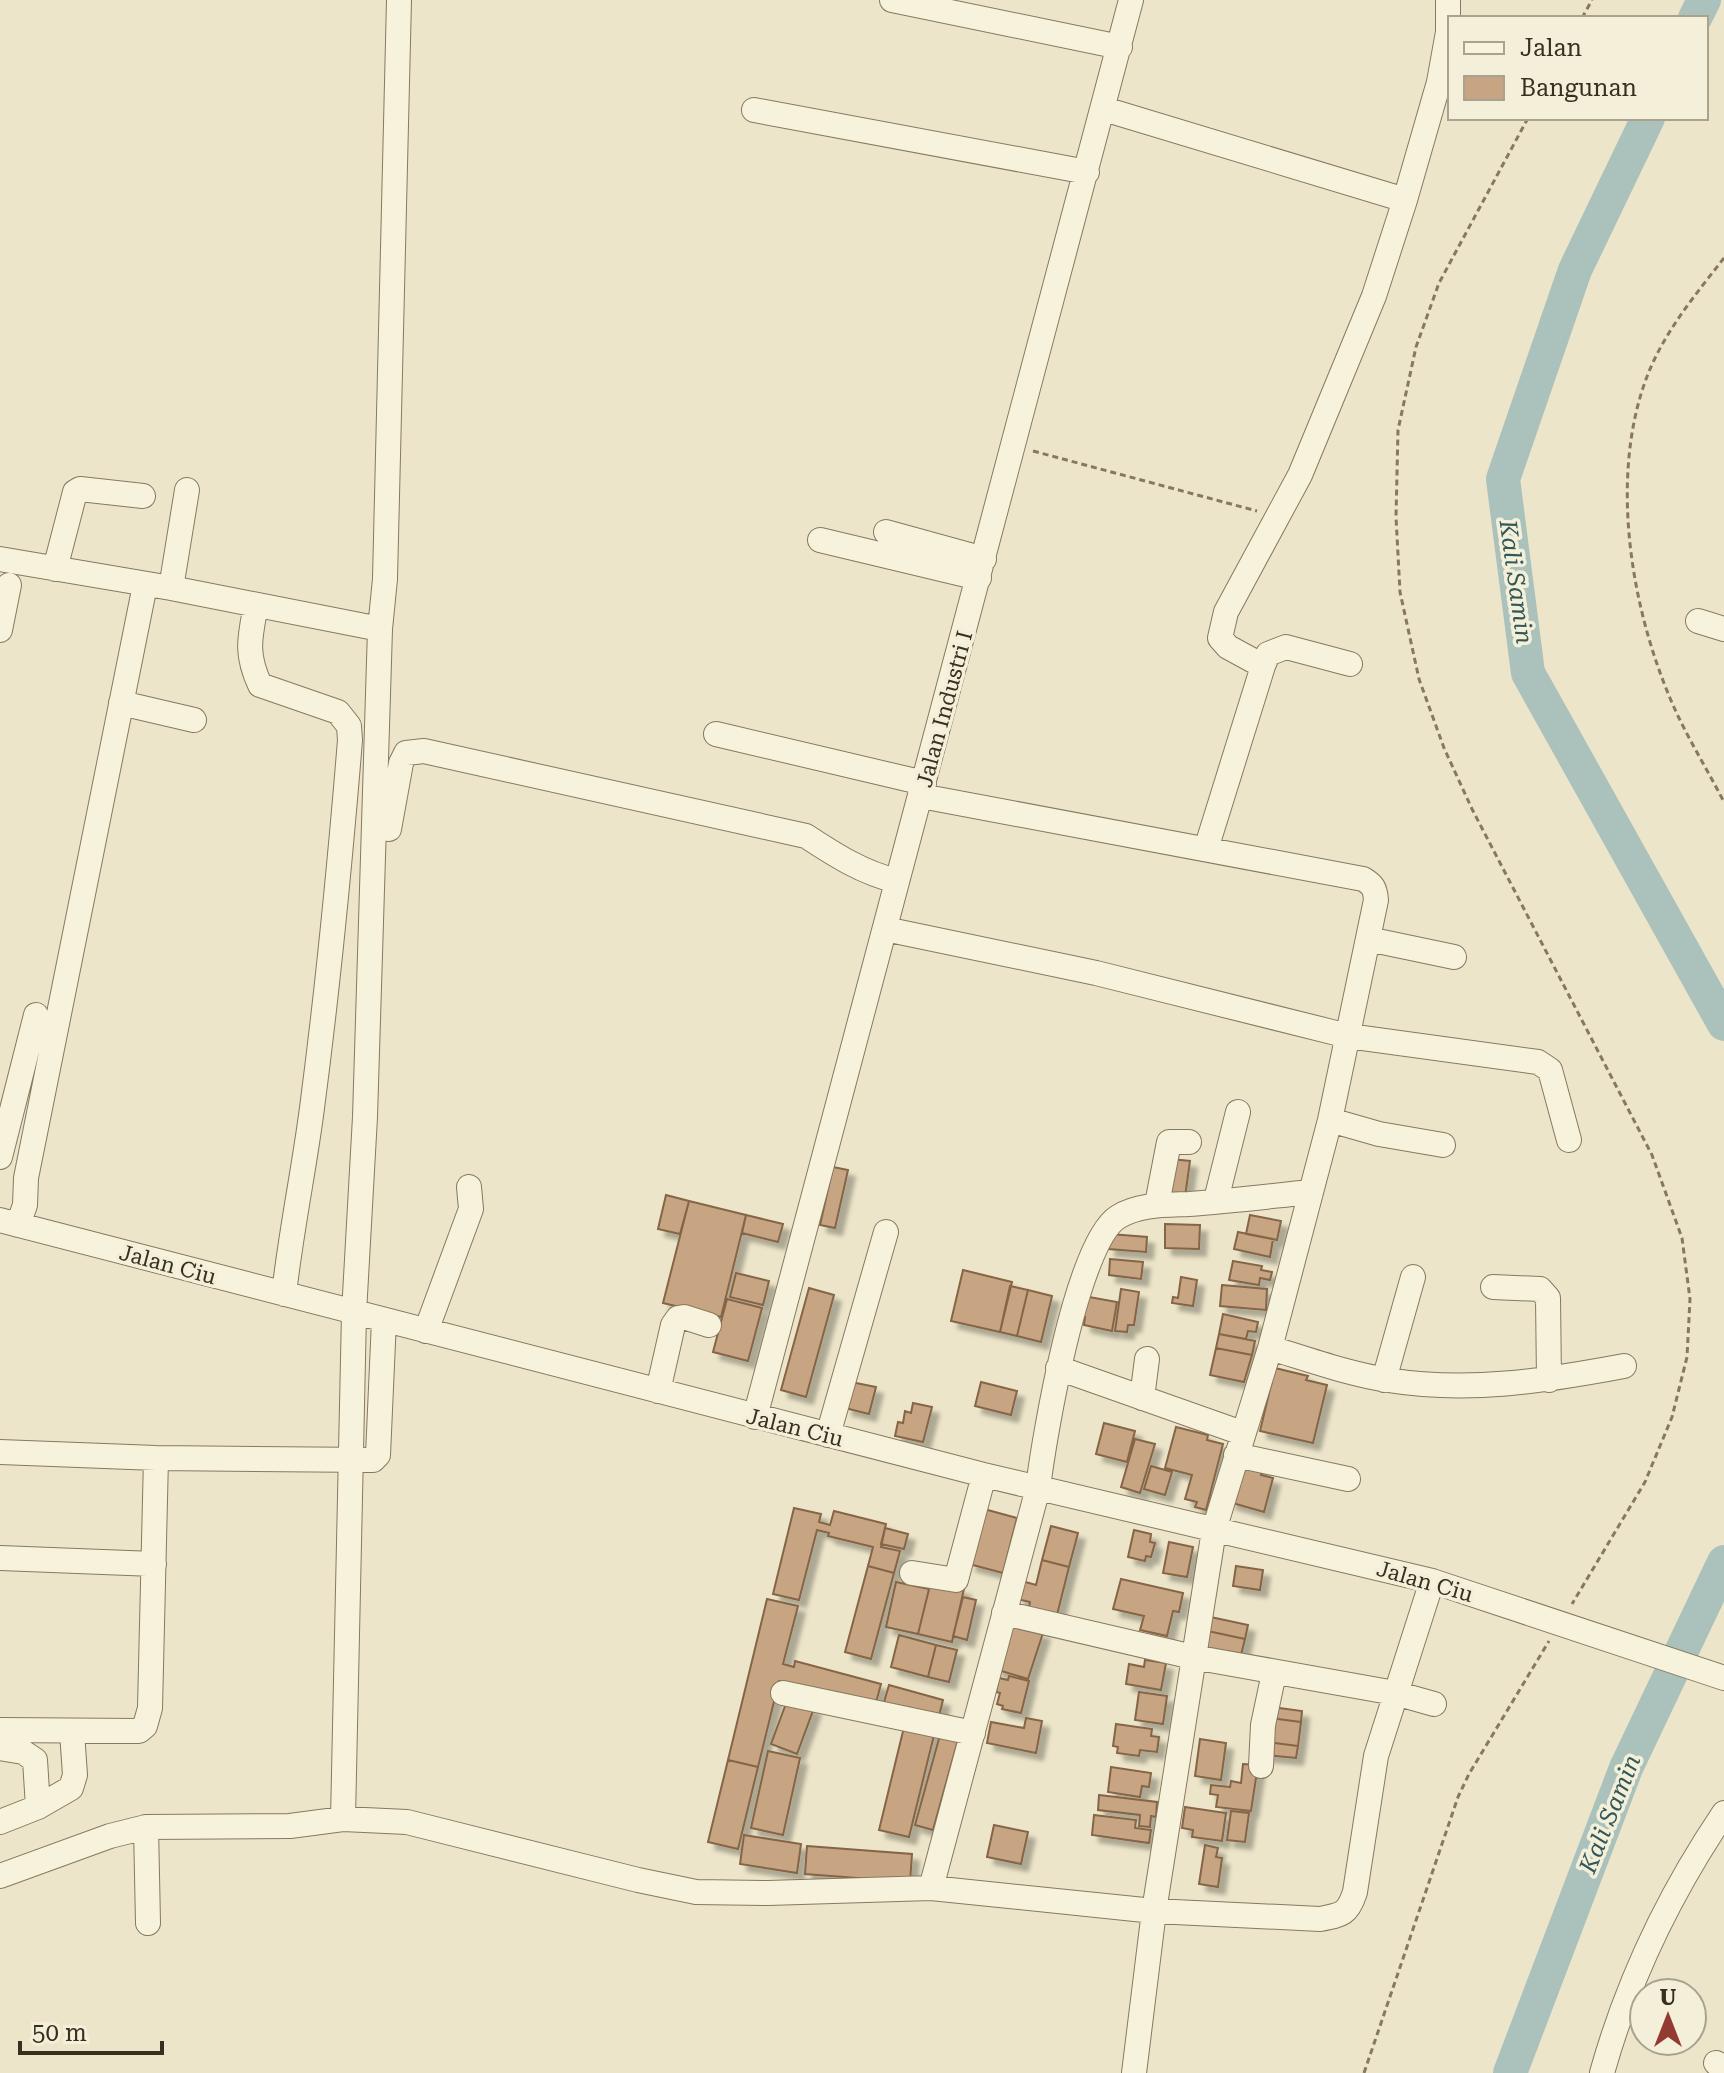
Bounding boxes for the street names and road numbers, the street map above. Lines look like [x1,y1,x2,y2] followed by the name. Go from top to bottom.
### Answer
[912,628,977,790] street label: Jalan Industri I
[117,1240,219,1289] street label: Jalan Ciu
[744,1403,846,1452] street label: Jalan Ciu
[1374,1556,1476,1607] street label: Jalan Ciu

